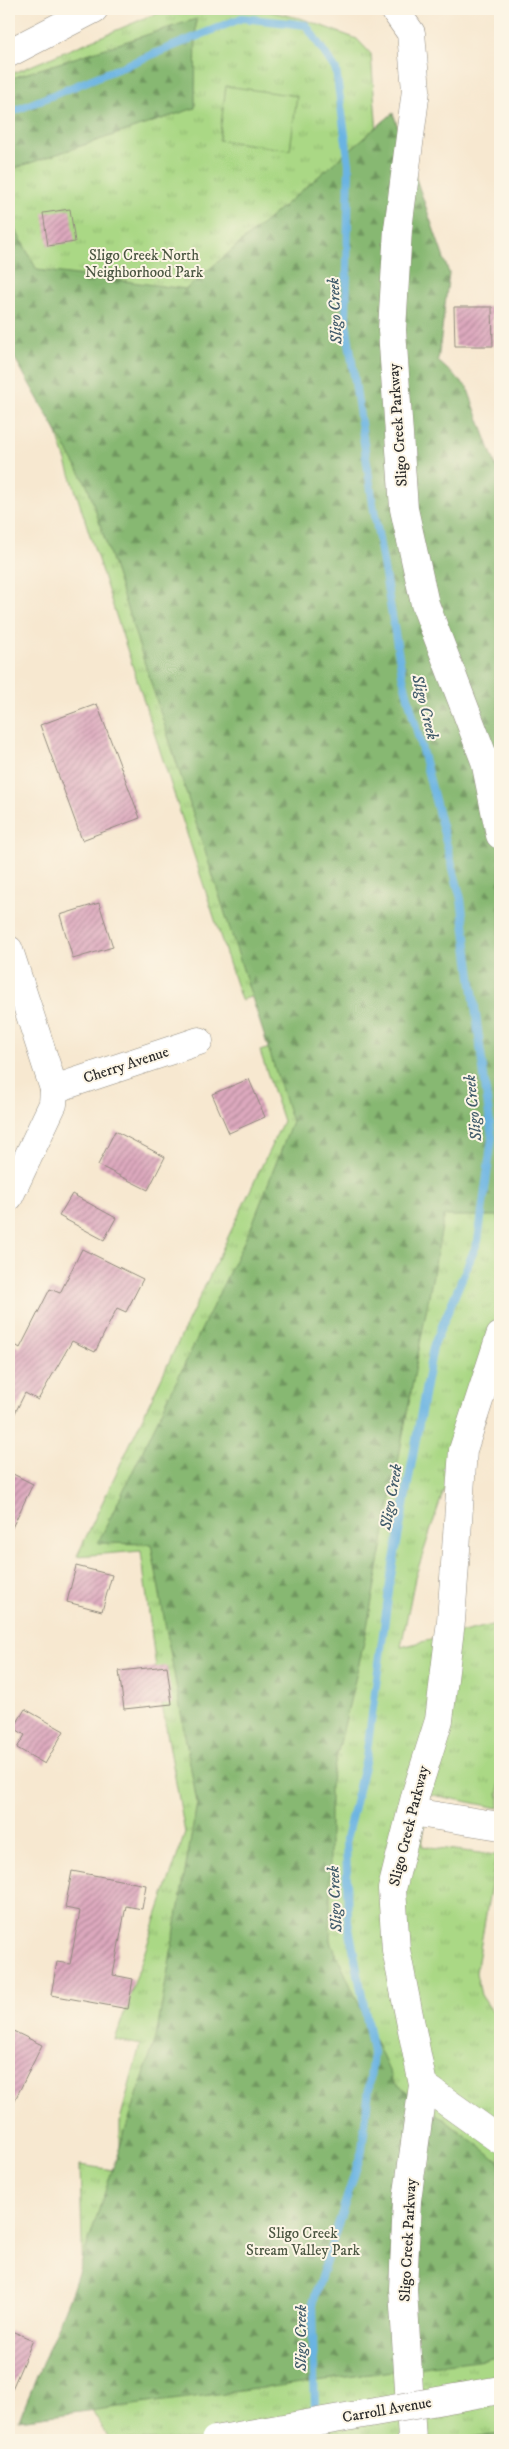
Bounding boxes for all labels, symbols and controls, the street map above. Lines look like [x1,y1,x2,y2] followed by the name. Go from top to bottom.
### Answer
[85,246,204,282] park label: Sligo Creek North Neighborhood Park
[323,277,347,346] water label: Sligo Creek
[384,362,412,487] street label: Sligo Creek Parkway
[407,671,443,742] water label: Sligo Creek
[81,1042,171,1088] street label: Cherry Avenue
[460,1074,487,1143] water label: Sligo Creek
[375,1462,407,1532] water label: Sligo Creek
[385,1763,433,1888] street label: Sligo Creek Parkway
[323,1865,347,1934] water label: Sligo Creek
[395,2177,421,2302] street label: Sligo Creek Parkway
[246,2224,360,2260] park label: Sligo Creek Stream Valley Park
[291,2304,311,2372] water label: Sligo Creek
[341,2393,433,2427] street label: Carroll Avenue

